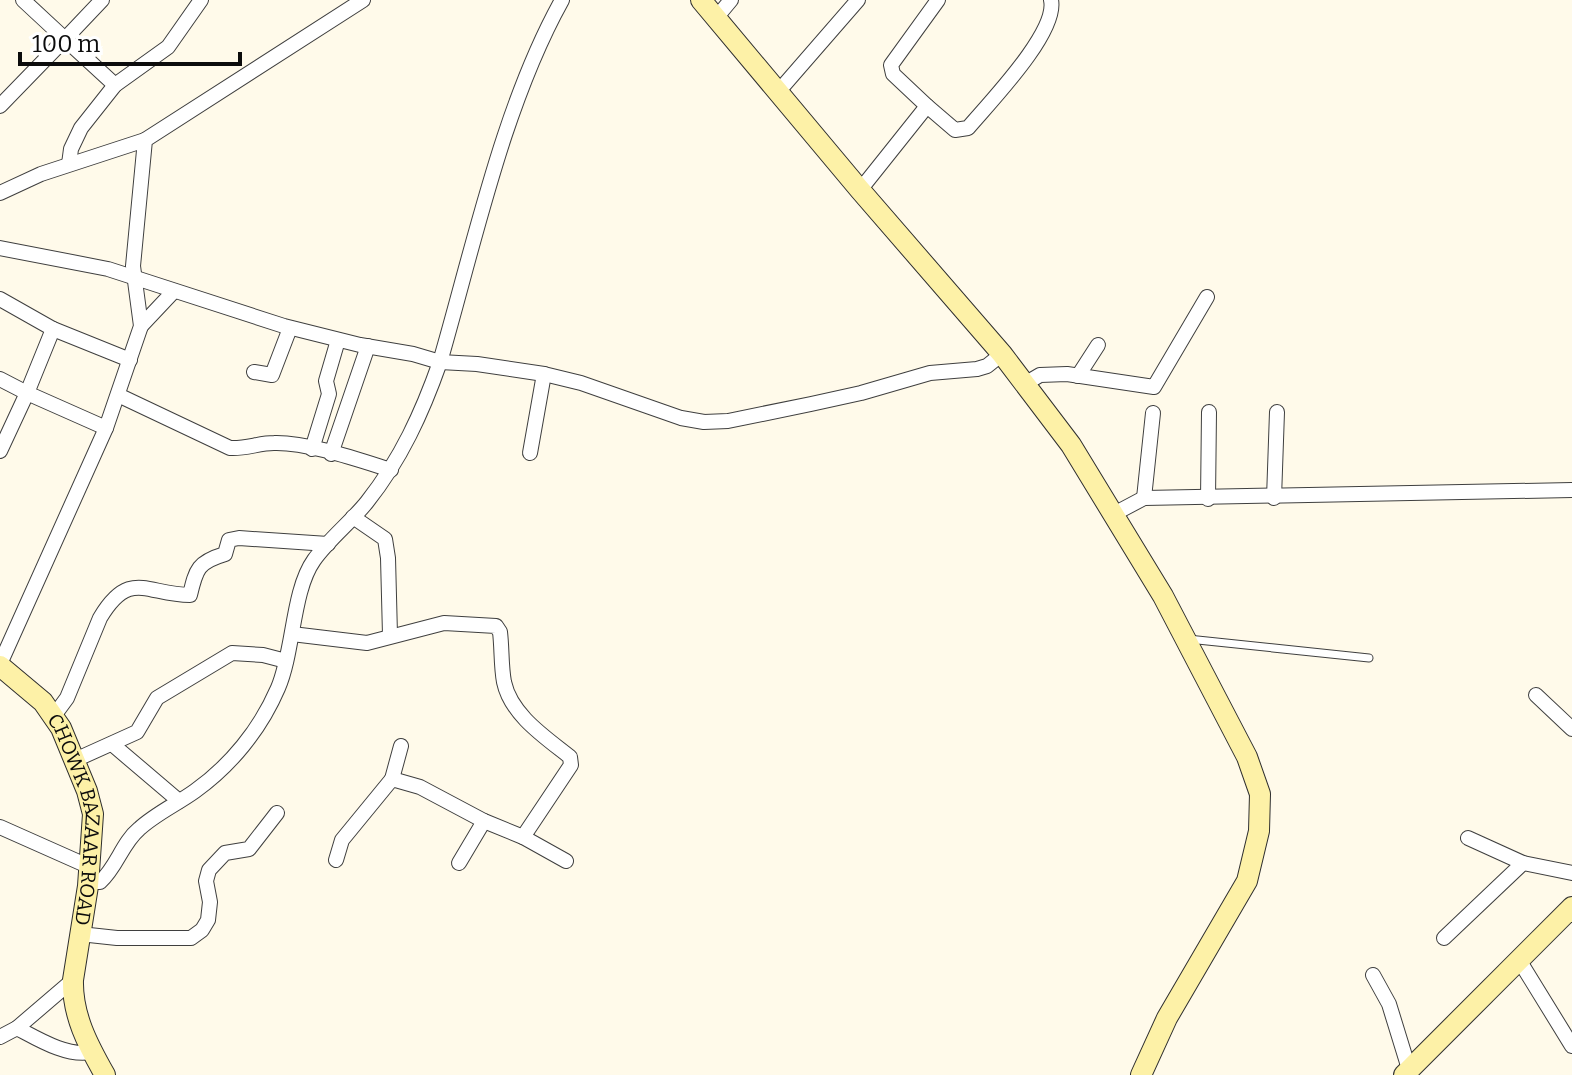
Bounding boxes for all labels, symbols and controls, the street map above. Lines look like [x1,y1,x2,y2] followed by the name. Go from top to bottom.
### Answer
[20,16,240,66] scale bar
[32,30,100,58] text: 100 m
[42,709,105,927] street label: CHOWK BAZAAR ROAD

